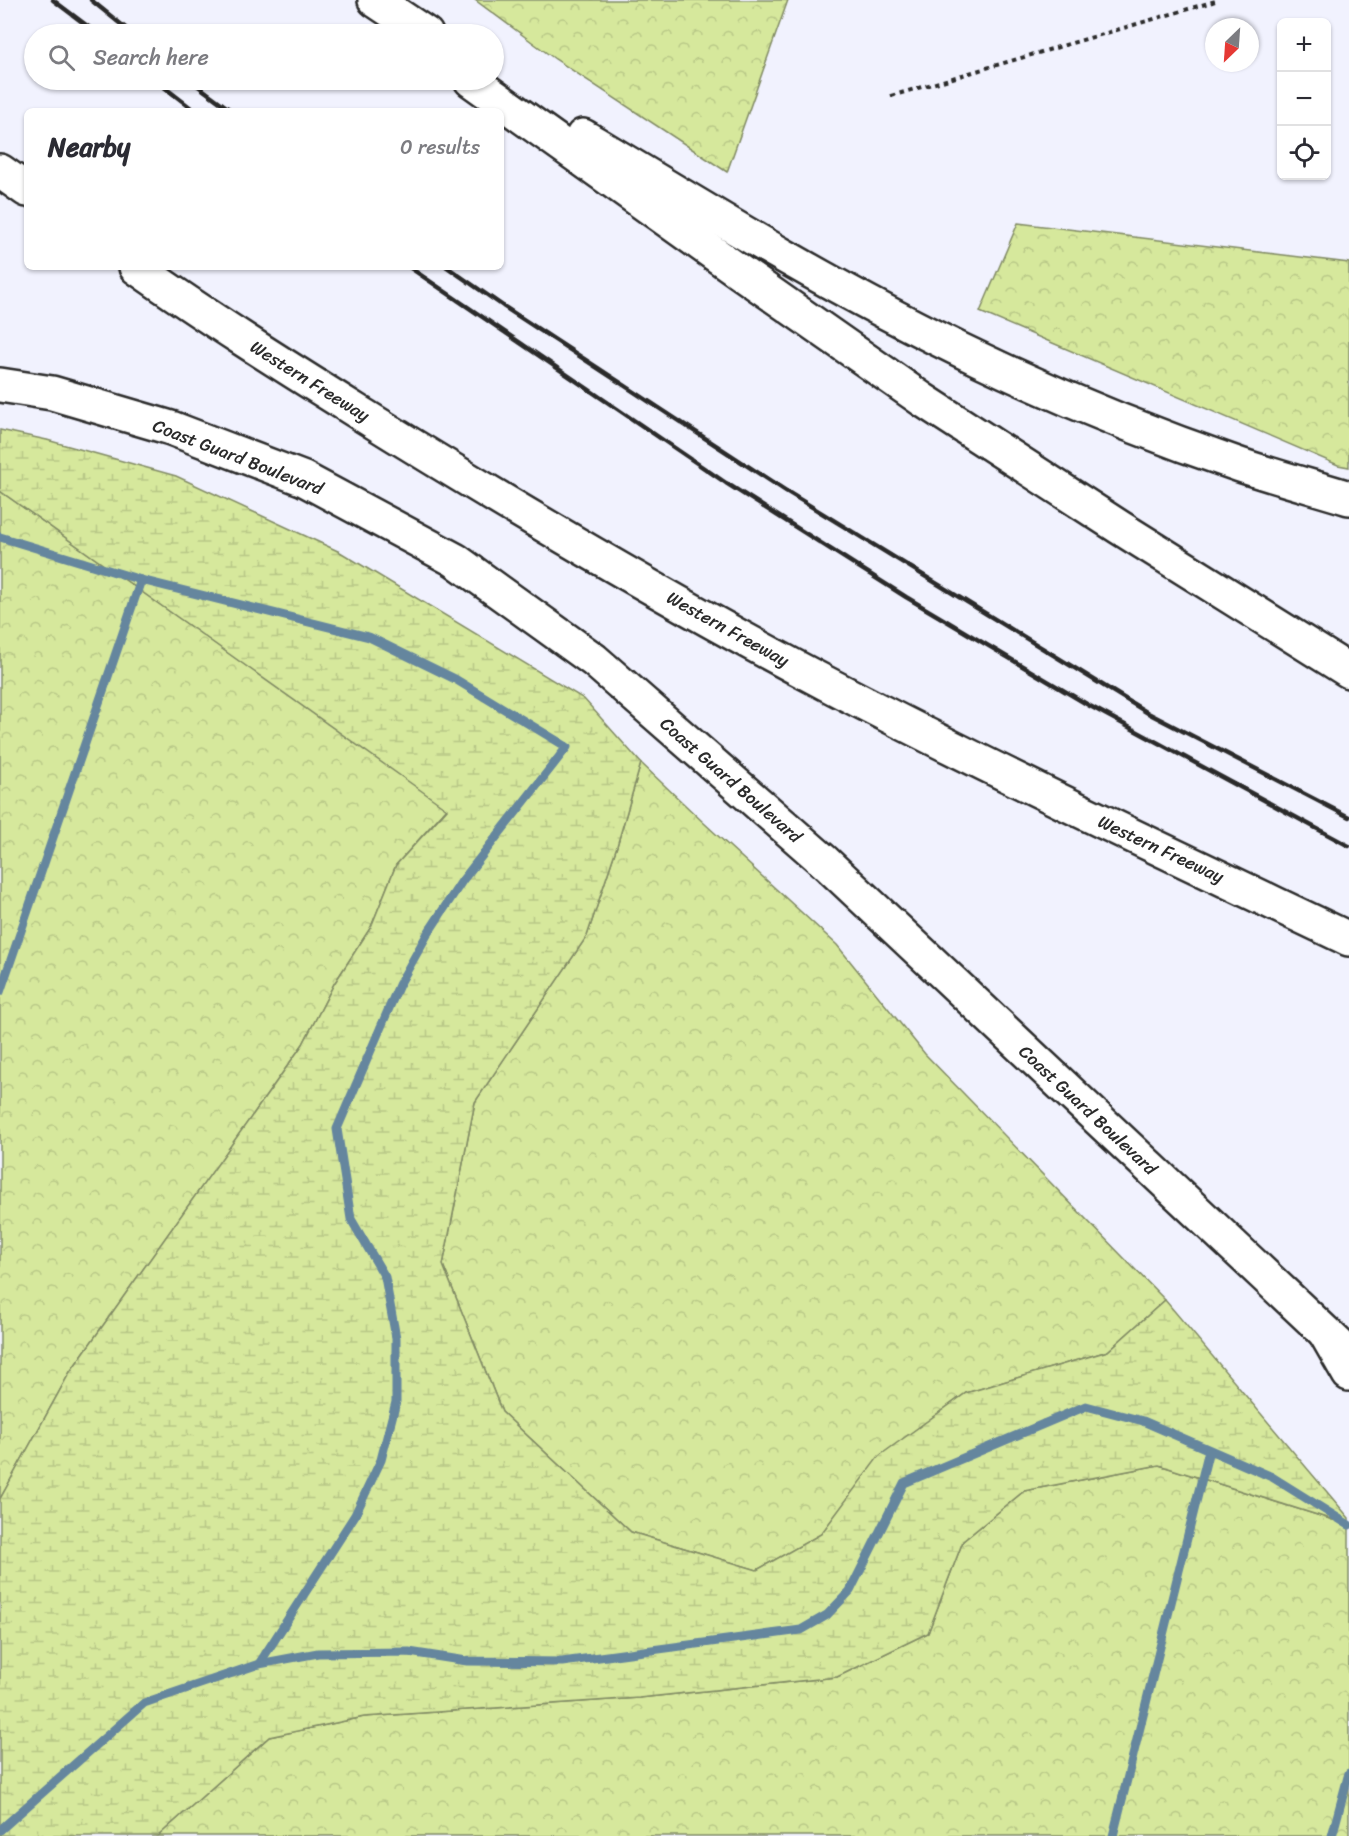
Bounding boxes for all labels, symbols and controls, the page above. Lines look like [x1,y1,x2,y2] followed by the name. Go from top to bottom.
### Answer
[1205,18,1259,72] north arrow
[1277,18,1331,180] map controls
[1277,18,1331,72] button: +
[24,24,504,90] search box
[93,38,209,77] text: Search here
[45,41,78,74] icon: search
[1277,72,1331,126] button: −
[48,124,130,170] text: Nearby
[1277,126,1331,180] button: locate
[400,130,480,165] text: 0 results
[244,331,377,431] street label: Western Freeway
[148,410,329,505] street label: Coast Guard Boulevard
[661,582,796,676] street label: Western Freeway
[652,709,811,852] street label: Coast Guard Boulevard
[1093,806,1230,893] street label: Western Freeway
[1011,1037,1166,1184] street label: Coast Guard Boulevard

